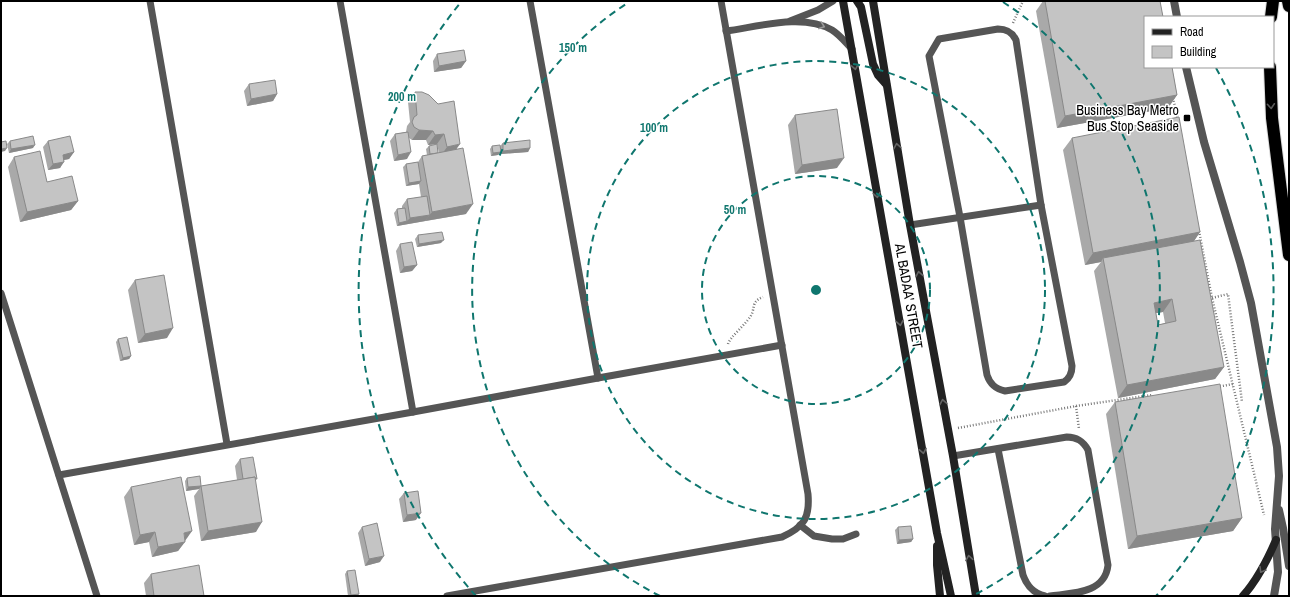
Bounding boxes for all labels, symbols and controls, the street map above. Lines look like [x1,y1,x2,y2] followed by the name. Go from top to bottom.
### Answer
[1144,16,1274,68] legend
[819,22,826,30] one-way arrow
[1180,24,1204,40] text: Road
[559,40,587,56] text: 150 m
[1180,44,1217,60] text: Building
[850,64,859,70] one-way arrow
[388,89,416,105] text: 200 m
[1076,101,1179,135] place label: Business Bay Metro Bus Stop Seaside
[1267,103,1276,109] one-way arrow
[1182,113,1192,123] marker: Business Bay Metro Bus Stop Seaside
[640,120,668,136] text: 100 m
[893,143,902,149] one-way arrow
[873,192,881,198] one-way arrow
[724,202,746,218] text: 50 m
[891,241,927,350] street label: AL BADAA' STREET
[916,271,924,277] one-way arrow
[809,283,823,297] centre of rings
[895,320,904,326] one-way arrow
[939,399,947,405] one-way arrow
[918,448,926,454] one-way arrow
[965,554,974,561] one-way arrow
[1259,566,1267,573] one-way arrow

